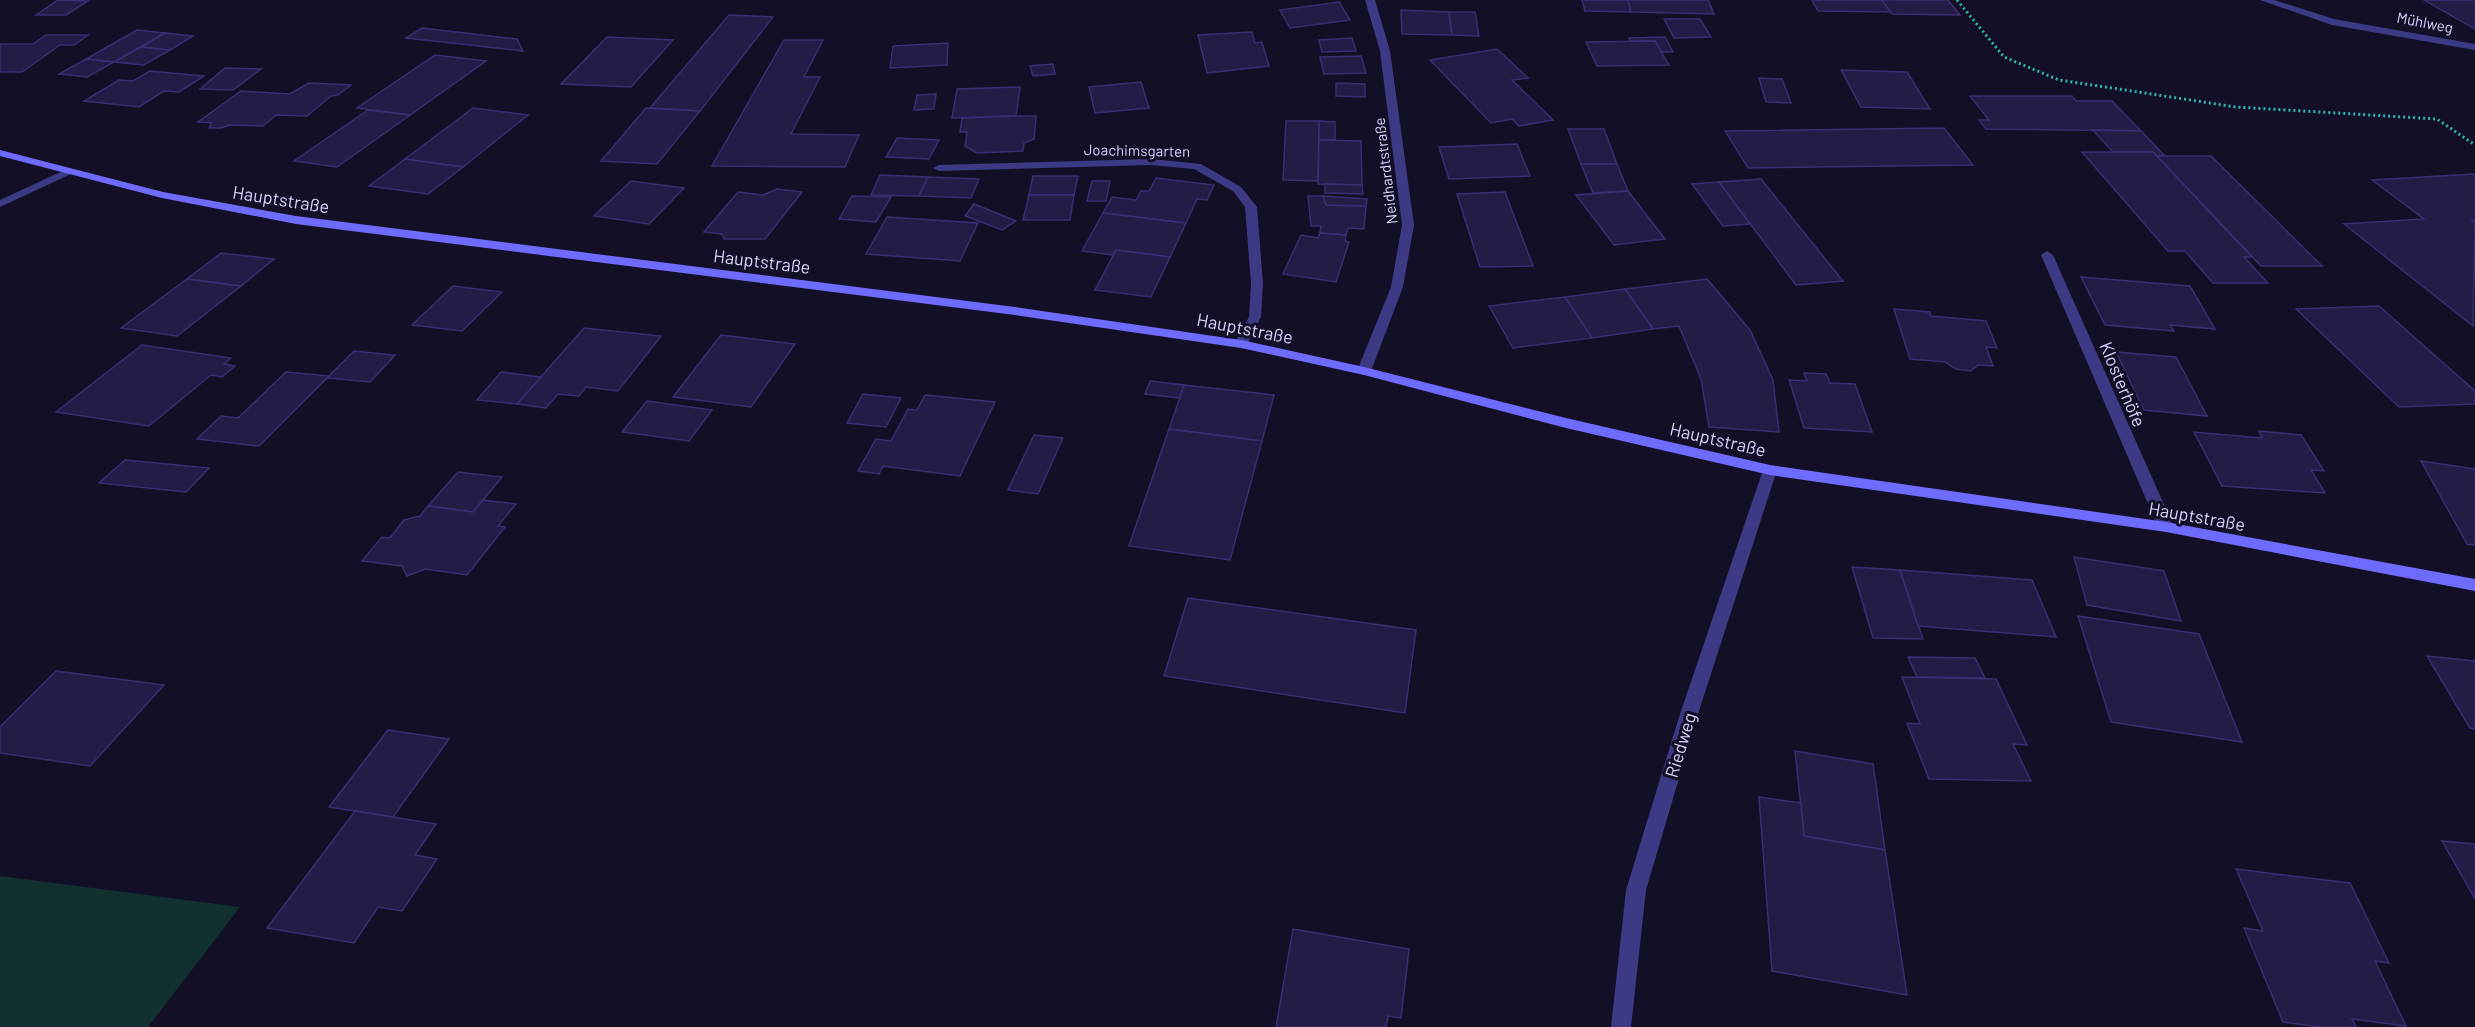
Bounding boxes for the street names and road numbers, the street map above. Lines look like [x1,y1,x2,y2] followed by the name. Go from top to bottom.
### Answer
[2395,8,2455,36] street label: Mühlweg
[1370,117,1400,225] street label: Neidhardtstraße
[1084,140,1190,160] street label: Joachimsgarten
[231,180,331,218] street label: Hauptstraße
[712,244,812,278] street label: Hauptstraße
[1195,308,1295,348] street label: Hauptstraße
[2095,338,2151,430] street label: Klosterhöfe
[1668,417,1768,461] street label: Hauptstraße
[2147,497,2247,535] street label: Hauptstraße
[1660,710,1700,780] street label: Riedweg

